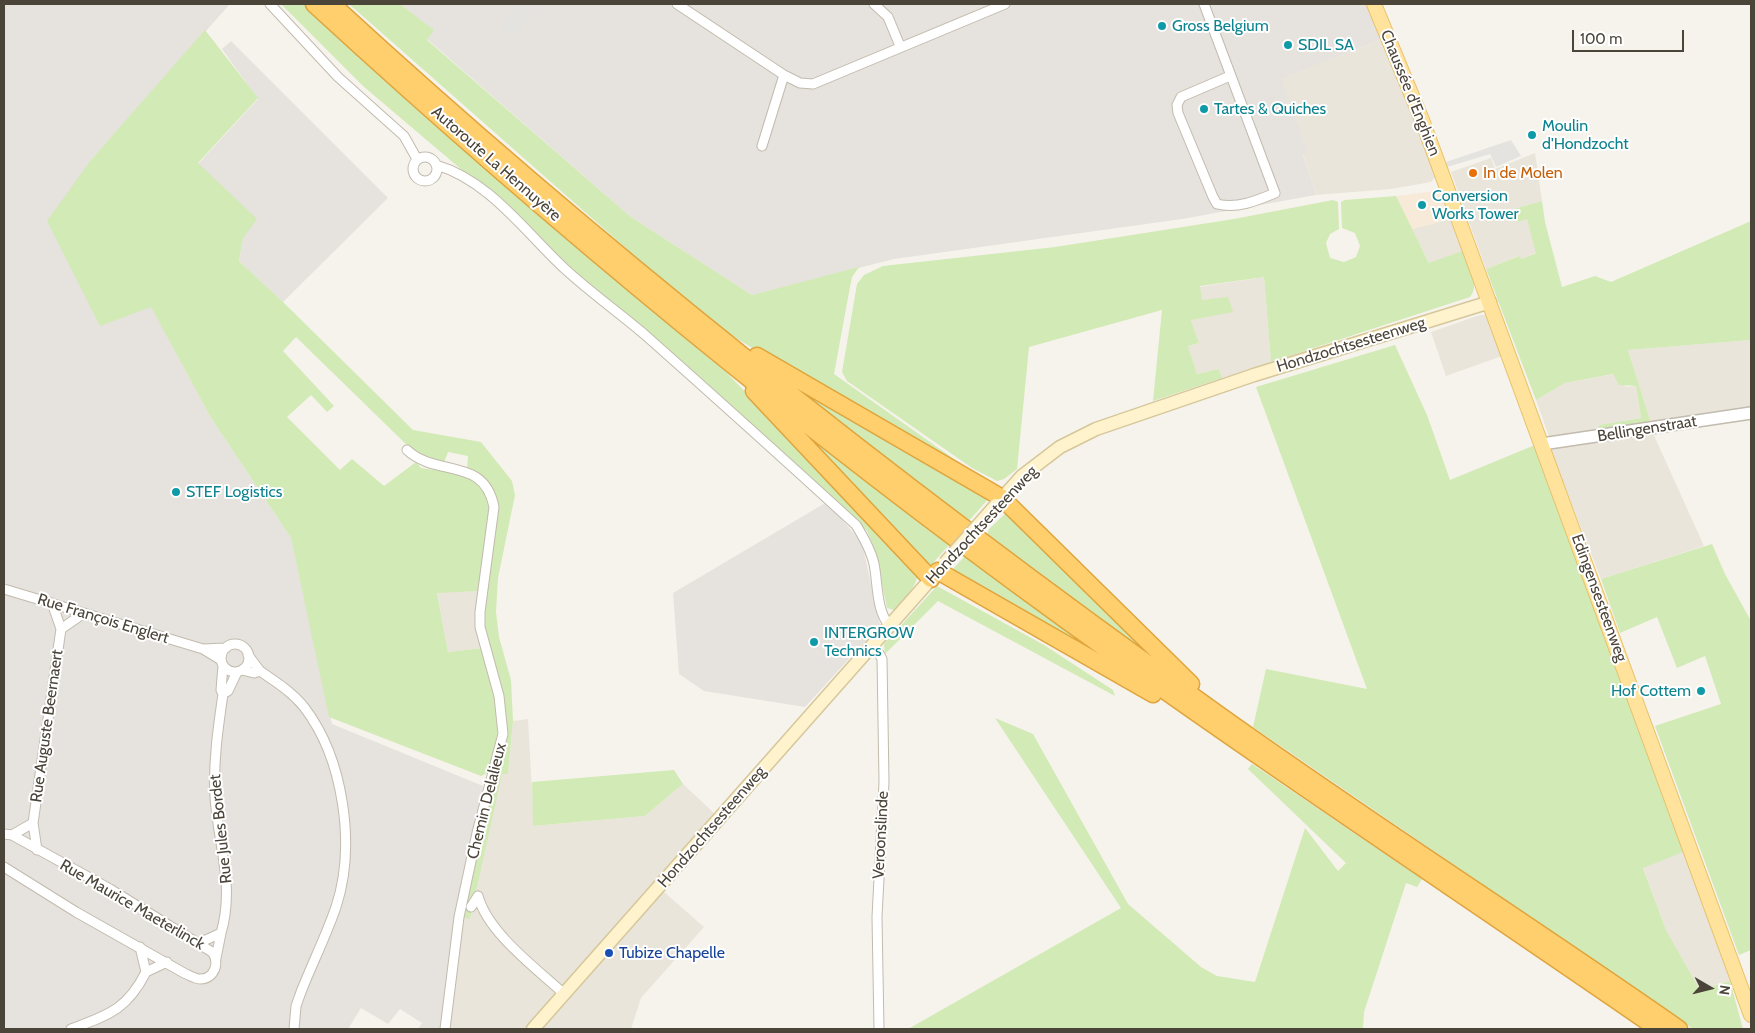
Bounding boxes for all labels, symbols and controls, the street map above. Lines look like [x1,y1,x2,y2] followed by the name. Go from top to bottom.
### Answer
[1172,16,1269,36] place label: Gross Belgium
[1156,20,1168,32] marker: Gross Belgium
[1575,20,1688,52] scale bar
[1376,27,1444,159] street label: Chaussée d'Enghien
[1580,30,1622,48] text: 100 m
[1298,35,1354,55] place label: SDIL SA
[1282,39,1294,51] marker: SDIL SA
[1214,99,1326,119] place label: Tartes & Quiches
[427,103,565,225] street label: Autoroute La Hennuyère
[1198,103,1210,115] marker: Tartes & Quiches
[1542,116,1629,154] place label: Moulin d'Hondzocht
[1526,129,1538,141] marker: Moulin d'Hondzocht
[1483,163,1563,183] place label: In de Molen
[1467,167,1479,179] marker: In de Molen
[1432,186,1519,224] place label: Conversion Works Tower
[1416,199,1428,211] marker: Conversion Works Tower
[1274,313,1428,377] street label: Hondzochtsesteenweg
[1596,412,1698,446] street label: Bellingenstraat
[922,462,1042,588] street label: Hondzochtsesteenweg
[186,482,282,502] place label: STEF Logistics
[170,486,182,498] marker: STEF Logistics
[1567,531,1631,665] street label: Edingensesteenweg
[35,590,171,648] street label: Rue François Englert
[824,623,914,661] place label: INTERGROW Technics
[808,636,820,648] marker: INTERGROW Technics
[27,648,67,804] street label: Rue Auguste Beernaert
[1611,681,1691,701] place label: Hof Cottem
[1695,685,1707,697] marker: Hof Cottem
[463,741,511,861] street label: Chemin Delalieux
[654,762,770,892] street label: Hondzochtsesteenweg
[206,773,236,885] street label: Rue Jules Bordet
[869,790,893,880] street label: Veroonslinde
[56,856,208,954] street label: Rue Maurice Maeterlinck
[619,943,725,963] place label: Tubize Chapelle
[603,947,615,959] marker: Tubize Chapelle
[1685,963,1735,1013] north arrow
[1715,984,1734,996] text: N

